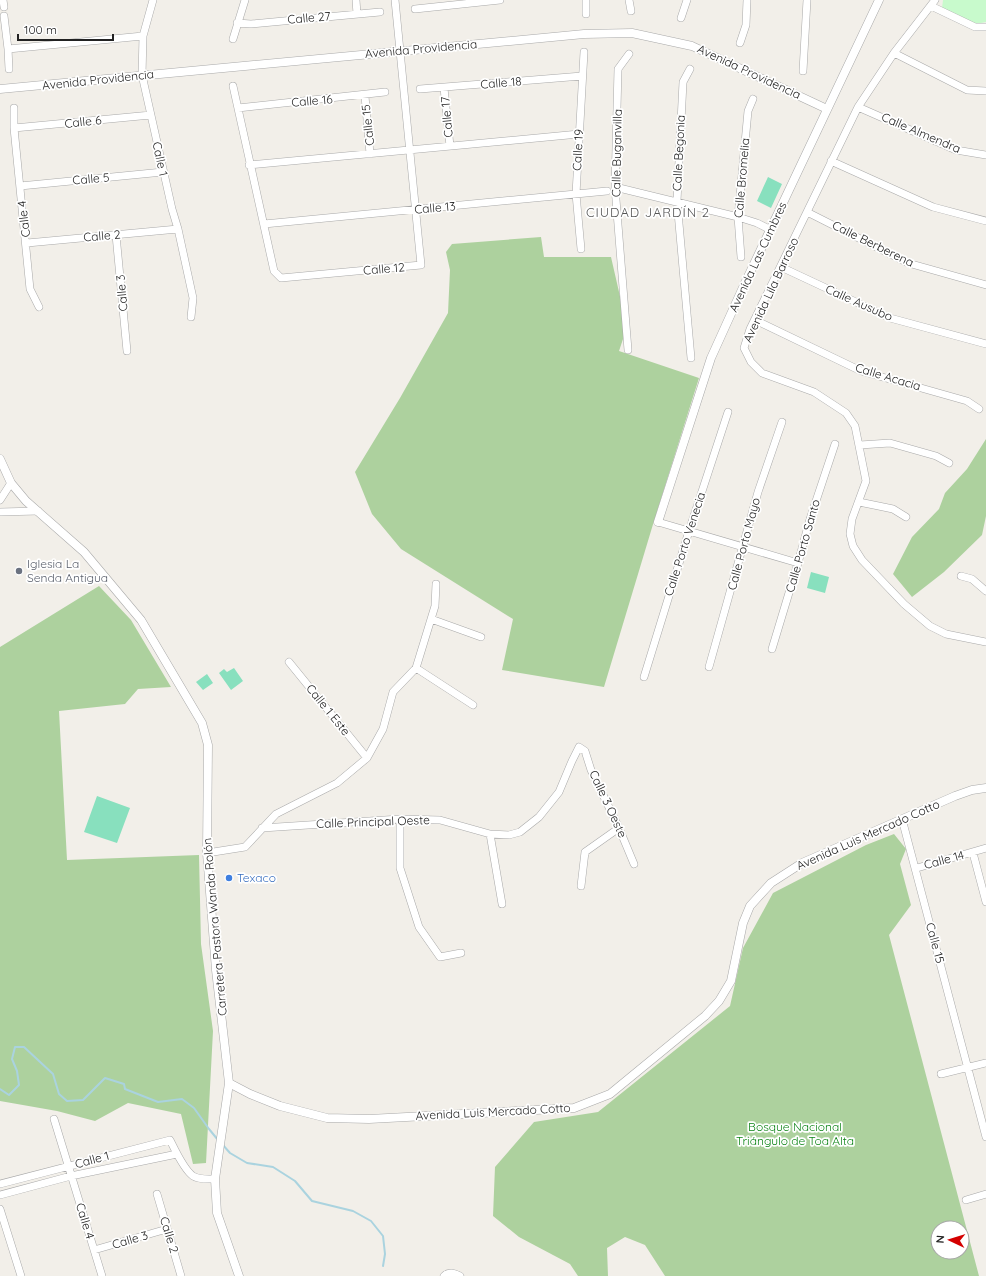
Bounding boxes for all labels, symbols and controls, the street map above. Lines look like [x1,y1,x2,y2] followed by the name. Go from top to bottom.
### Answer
[287,8,331,27] street label: Calle 27
[18,16,113,42] scale bar
[24,22,57,37] text: 100 m
[364,36,478,61] street label: Avenida Providencia
[695,41,803,102] street label: Avenida Providencia
[41,66,155,93] street label: Avenida Providencia
[480,73,522,92] street label: Calle 18
[291,91,334,110] street label: Calle 16
[437,96,456,138] street label: Calle 17
[358,104,377,146] street label: Calle 15
[608,109,625,197] street label: Calle Buganvilla
[879,109,963,156] street label: Calle Almendra
[64,112,103,131] street label: Calle 6
[669,114,688,191] street label: Calle Begonia
[569,128,586,171] street label: Calle 19
[731,137,752,219] street label: Calle Bromelia
[150,140,171,178] street label: Calle 1
[72,169,110,188] street label: Calle 5
[414,198,456,217] street label: Calle 13
[725,199,790,314] street label: Avenida Las Cumbres
[14,200,33,238] street label: Calle 4
[586,204,710,220] district label: CIUDAD JARDÍN 2
[830,217,917,270] street label: Calle Berberena
[83,226,121,245] street label: Calle 2
[740,235,801,345] street label: Avenida Lila Barroso
[363,259,406,278] street label: Calle 12
[112,274,131,312] street label: Calle 3
[823,281,895,324] street label: Calle Ausubo
[853,359,923,394] street label: Calle Acacia
[661,490,708,598] street label: Calle Porto Venecia
[724,496,763,592] street label: Calle Porto Mayo
[782,498,823,594] street label: Calle Porto Santo
[27,556,108,585] place label: Iglesia La Senda Antigua
[14,566,24,576] marker: Iglesia La Senda Antigua
[303,681,354,738] street label: Calle 1 Este
[586,768,631,840] street label: Calle 3 Oeste
[794,796,942,873] street label: Avenida Luis Mercado Cotto
[316,812,430,831] street label: Calle Principal Oeste
[199,837,230,1017] street label: Carretera Pastora Wanda Rolón
[922,847,966,872] street label: Calle 14
[237,870,276,885] place label: Texaco
[224,873,234,883] marker: Texaco
[923,921,948,965] street label: Calle 15
[415,1100,571,1123] street label: Avenida Luis Mercado Cotto
[736,1119,854,1148] park label: Bosque Nacional Triángulo de Toa Alta
[73,1148,111,1171] street label: Calle 1
[73,1201,98,1241] street label: Calle 4
[157,1215,182,1255] street label: Calle 2
[930,1220,970,1260] north arrow
[110,1227,150,1252] street label: Calle 3
[933,1235,947,1244] text: N

